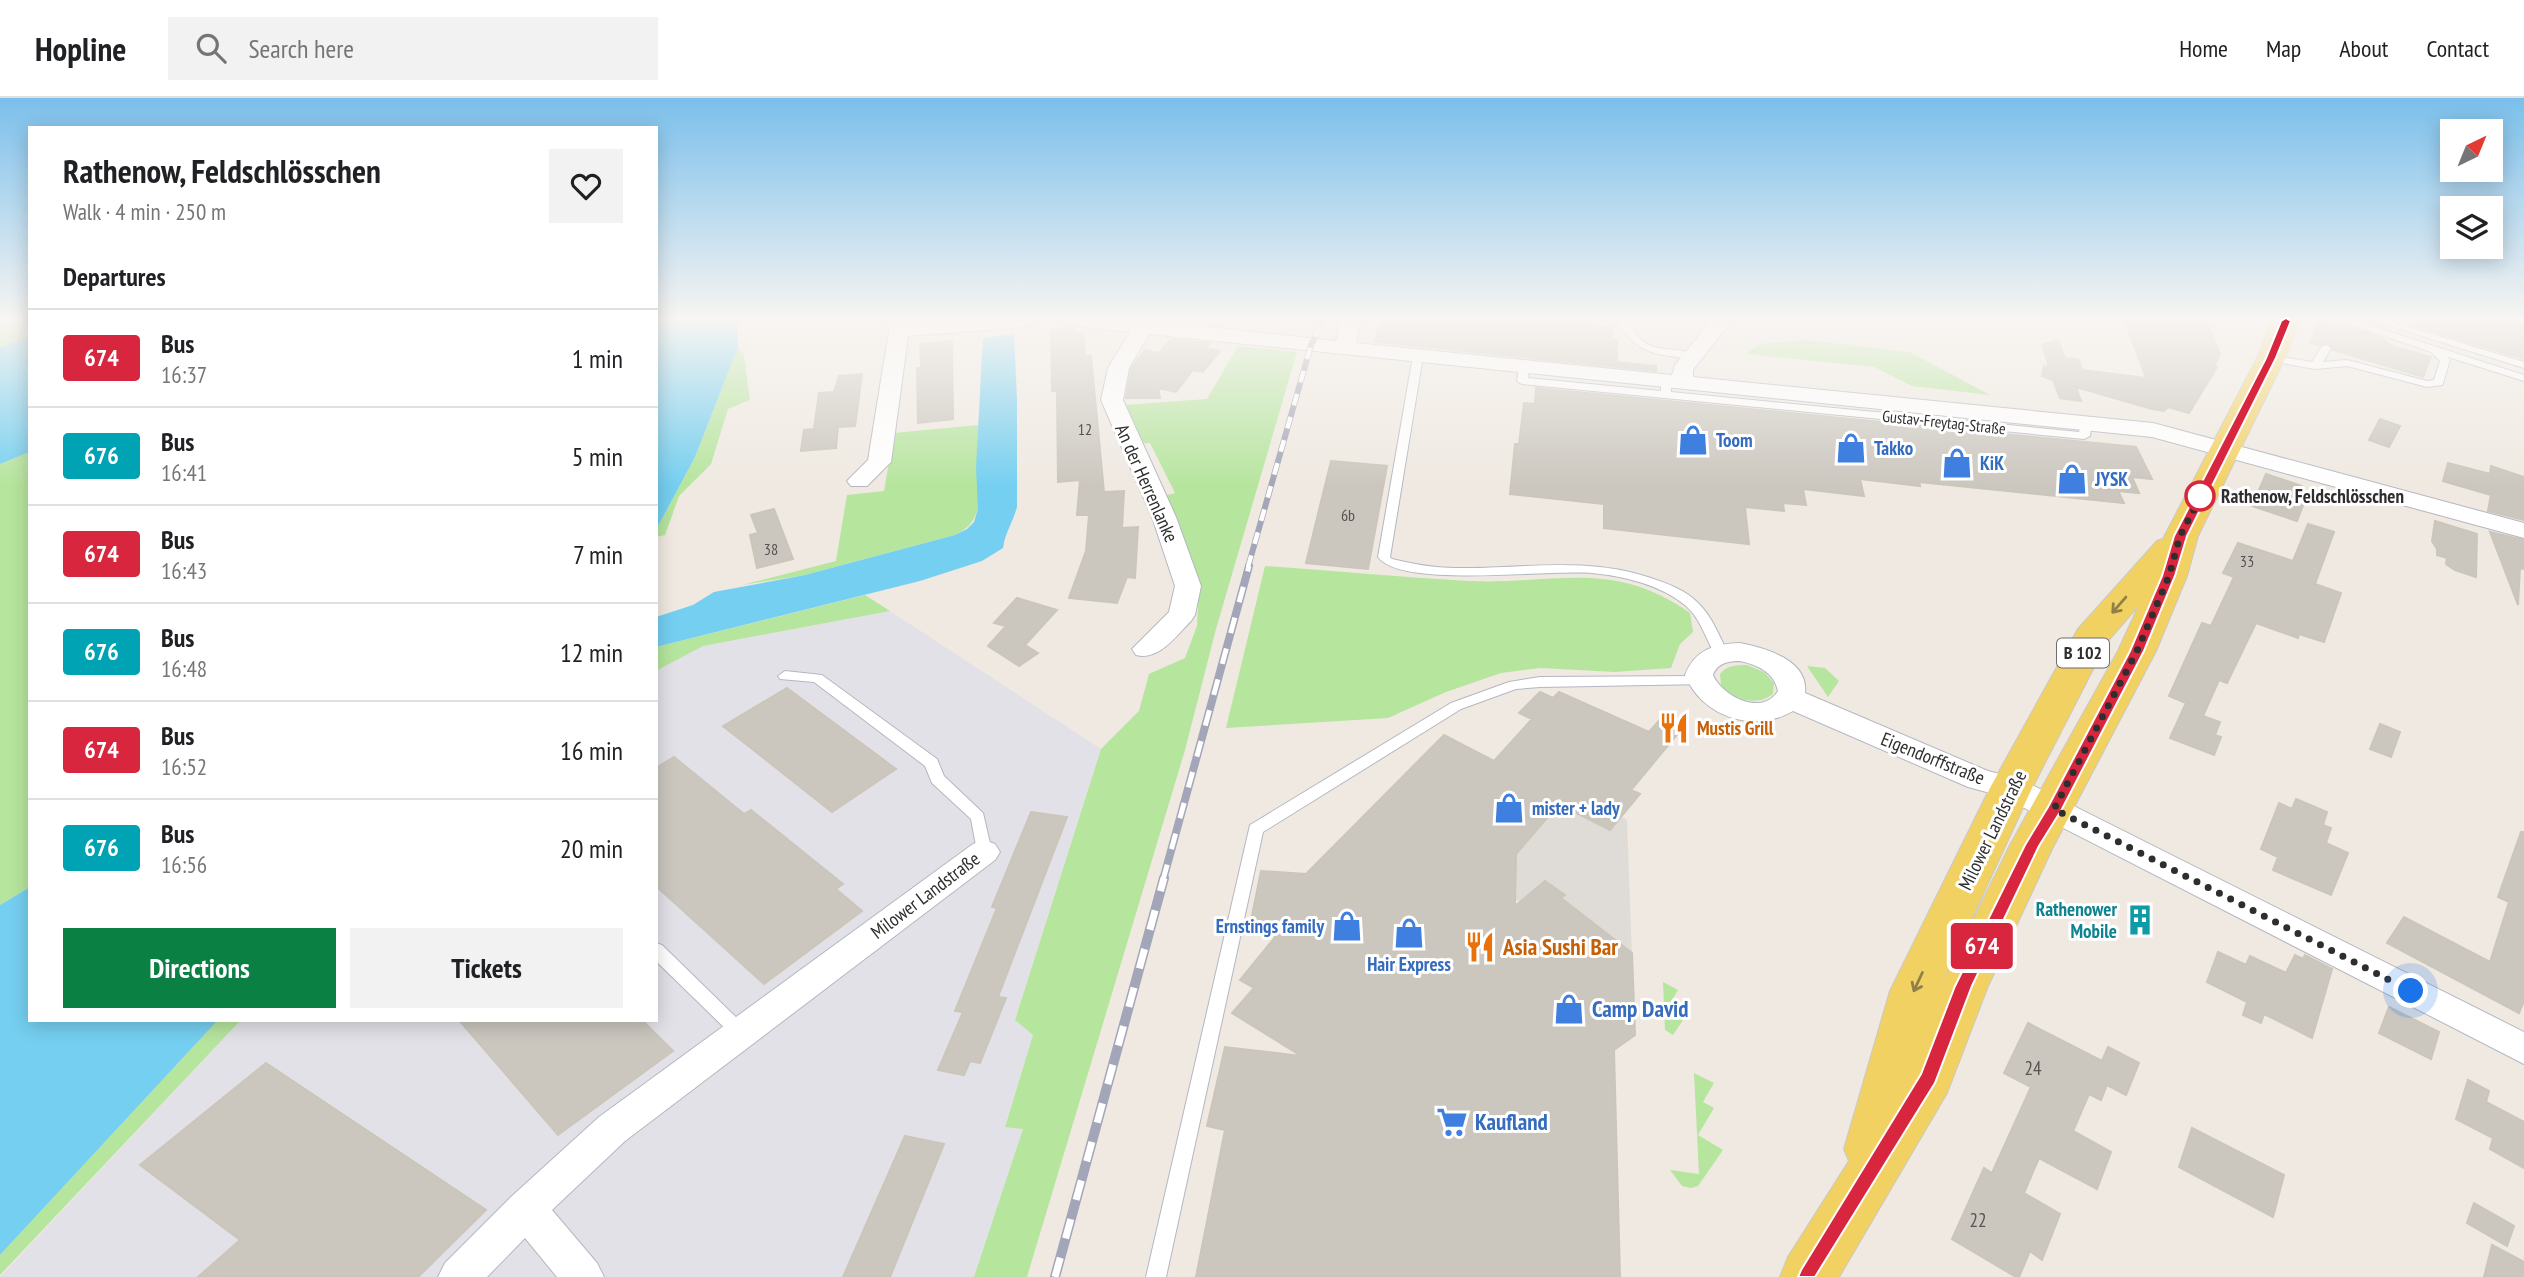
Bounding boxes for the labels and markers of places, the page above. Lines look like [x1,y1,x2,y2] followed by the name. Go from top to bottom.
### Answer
[1676,423,1710,457] shop icon: Toom
[1716,428,1753,452] place label: Toom
[1834,431,1868,465] shop icon: Takko
[1874,436,1913,460] place label: Takko
[1940,446,1974,480] shop icon: KiK
[1980,451,2004,475] place label: KiK
[2055,462,2089,496] shop icon: JYSK
[2094,467,2128,491] place label: JYSK
[2185,481,2215,511] marker: Rathenow, Feldschlösschen
[2221,484,2404,508] place label: Rathenow, Feldschlösschen
[1657,711,1691,745] restaurant icon: Mustis Grill
[1697,716,1774,740] place label: Mustis Grill
[1492,791,1526,825] shop icon: mister + lady
[1532,796,1620,820] place label: mister + lady
[2036,897,2117,943] place label: Rathenower Mobile
[2123,903,2157,937] building icon: Rathenower Mobile
[1330,909,1364,943] shop icon: Ernstings family
[1216,914,1324,938] place label: Ernstings family
[1392,916,1426,950] shop icon: Hair Express
[1463,930,1497,964] restaurant icon: Asia Sushi Bar
[1502,932,1618,961] place label: Asia Sushi Bar
[1367,952,1451,976] place label: Hair Express
[1552,992,1586,1026] shop icon: Camp David
[1592,994,1688,1023] place label: Camp David
[1435,1105,1469,1139] supermarket icon: Kaufland
[1475,1107,1548,1136] place label: Kaufland

